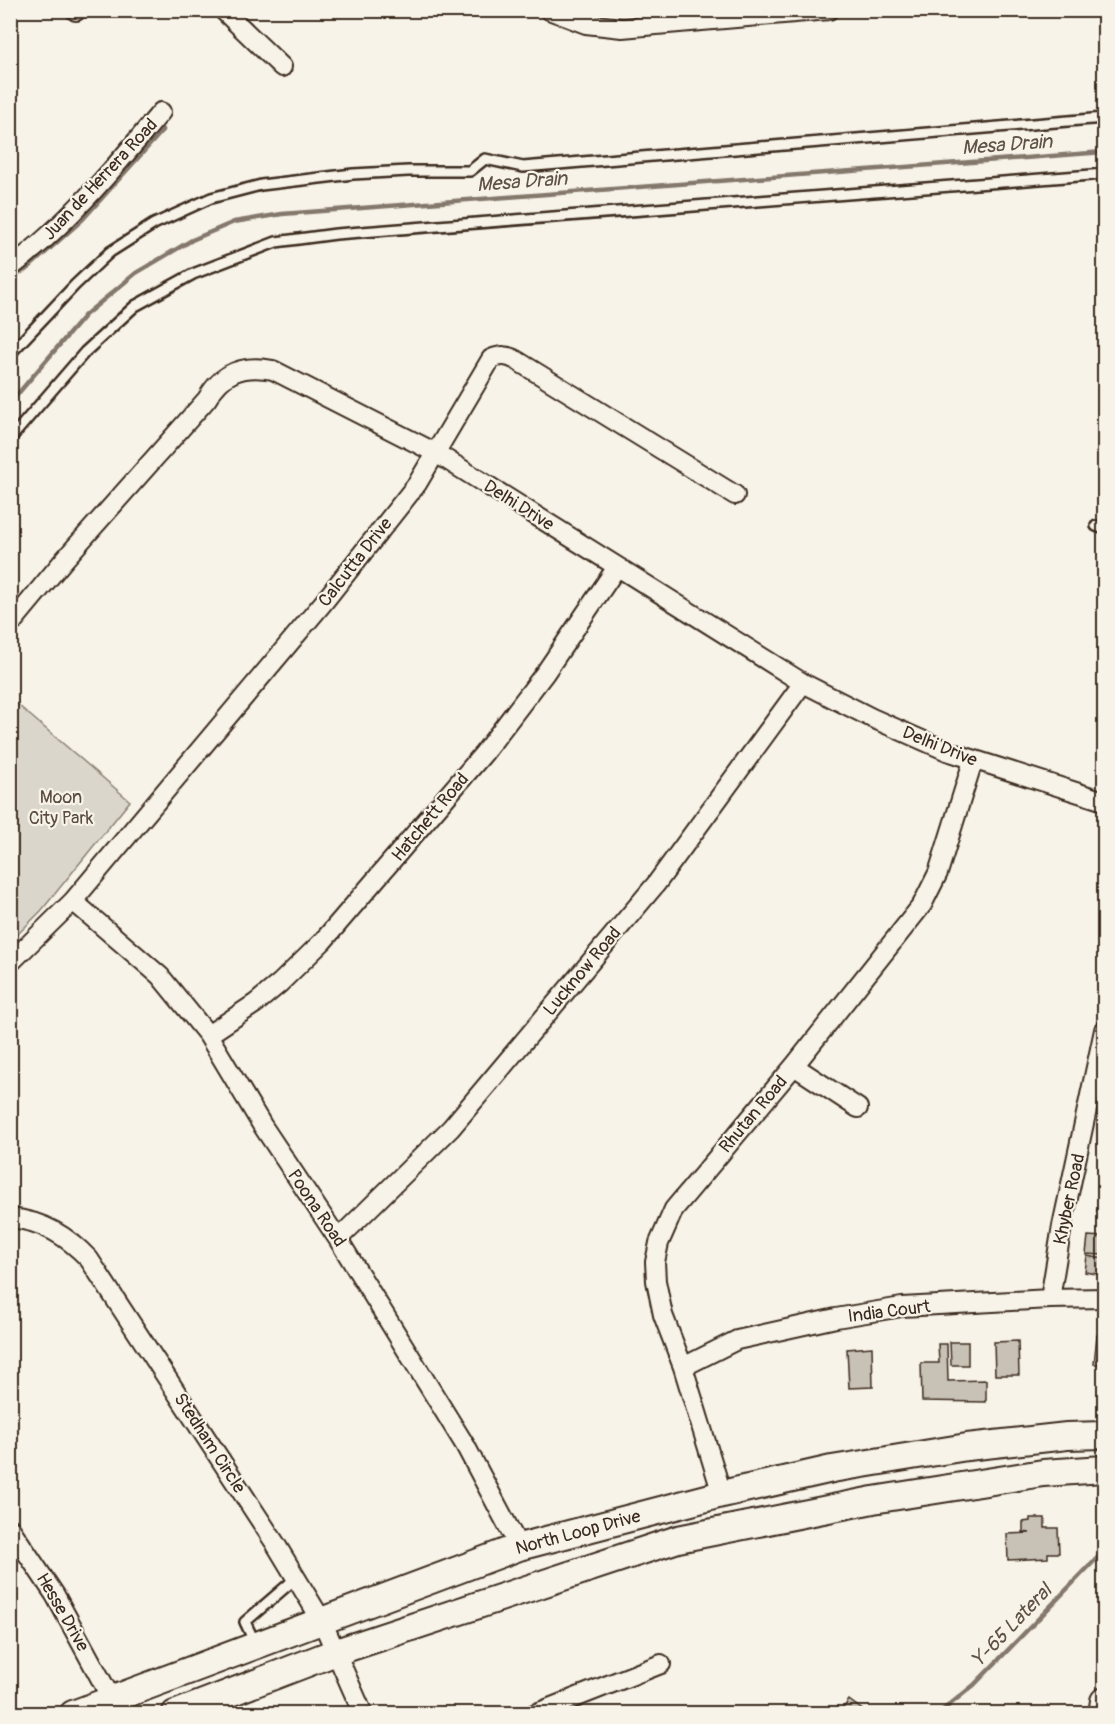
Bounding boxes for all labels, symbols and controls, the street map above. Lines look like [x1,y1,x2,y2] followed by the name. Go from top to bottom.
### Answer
[38,114,163,245] street label: Juan de Herrera Road
[961,129,1055,160] water label: Mesa Drain
[476,166,570,197] water label: Mesa Drain
[479,475,558,536] street label: Delhi Drive
[313,513,398,612] street label: Calcutta Drive
[899,721,981,772] street label: Delhi Drive
[387,768,474,866] street label: Hatchett Road
[29,786,94,830] park label: Moon City Park
[538,922,626,1021] street label: Lucknow Road
[714,1071,793,1158] street label: Rhutan Road
[1049,1152,1090,1247] street label: Khyber Road
[282,1165,351,1252] street label: Poona Road
[846,1295,932,1328] street label: India Court
[169,1389,251,1498] street label: Stedham Circle
[513,1505,643,1560] street label: North Loop Drive
[31,1569,94,1656] street label: Hesse Drive
[966,1577,1059,1672] water label: Y-65 Lateral

